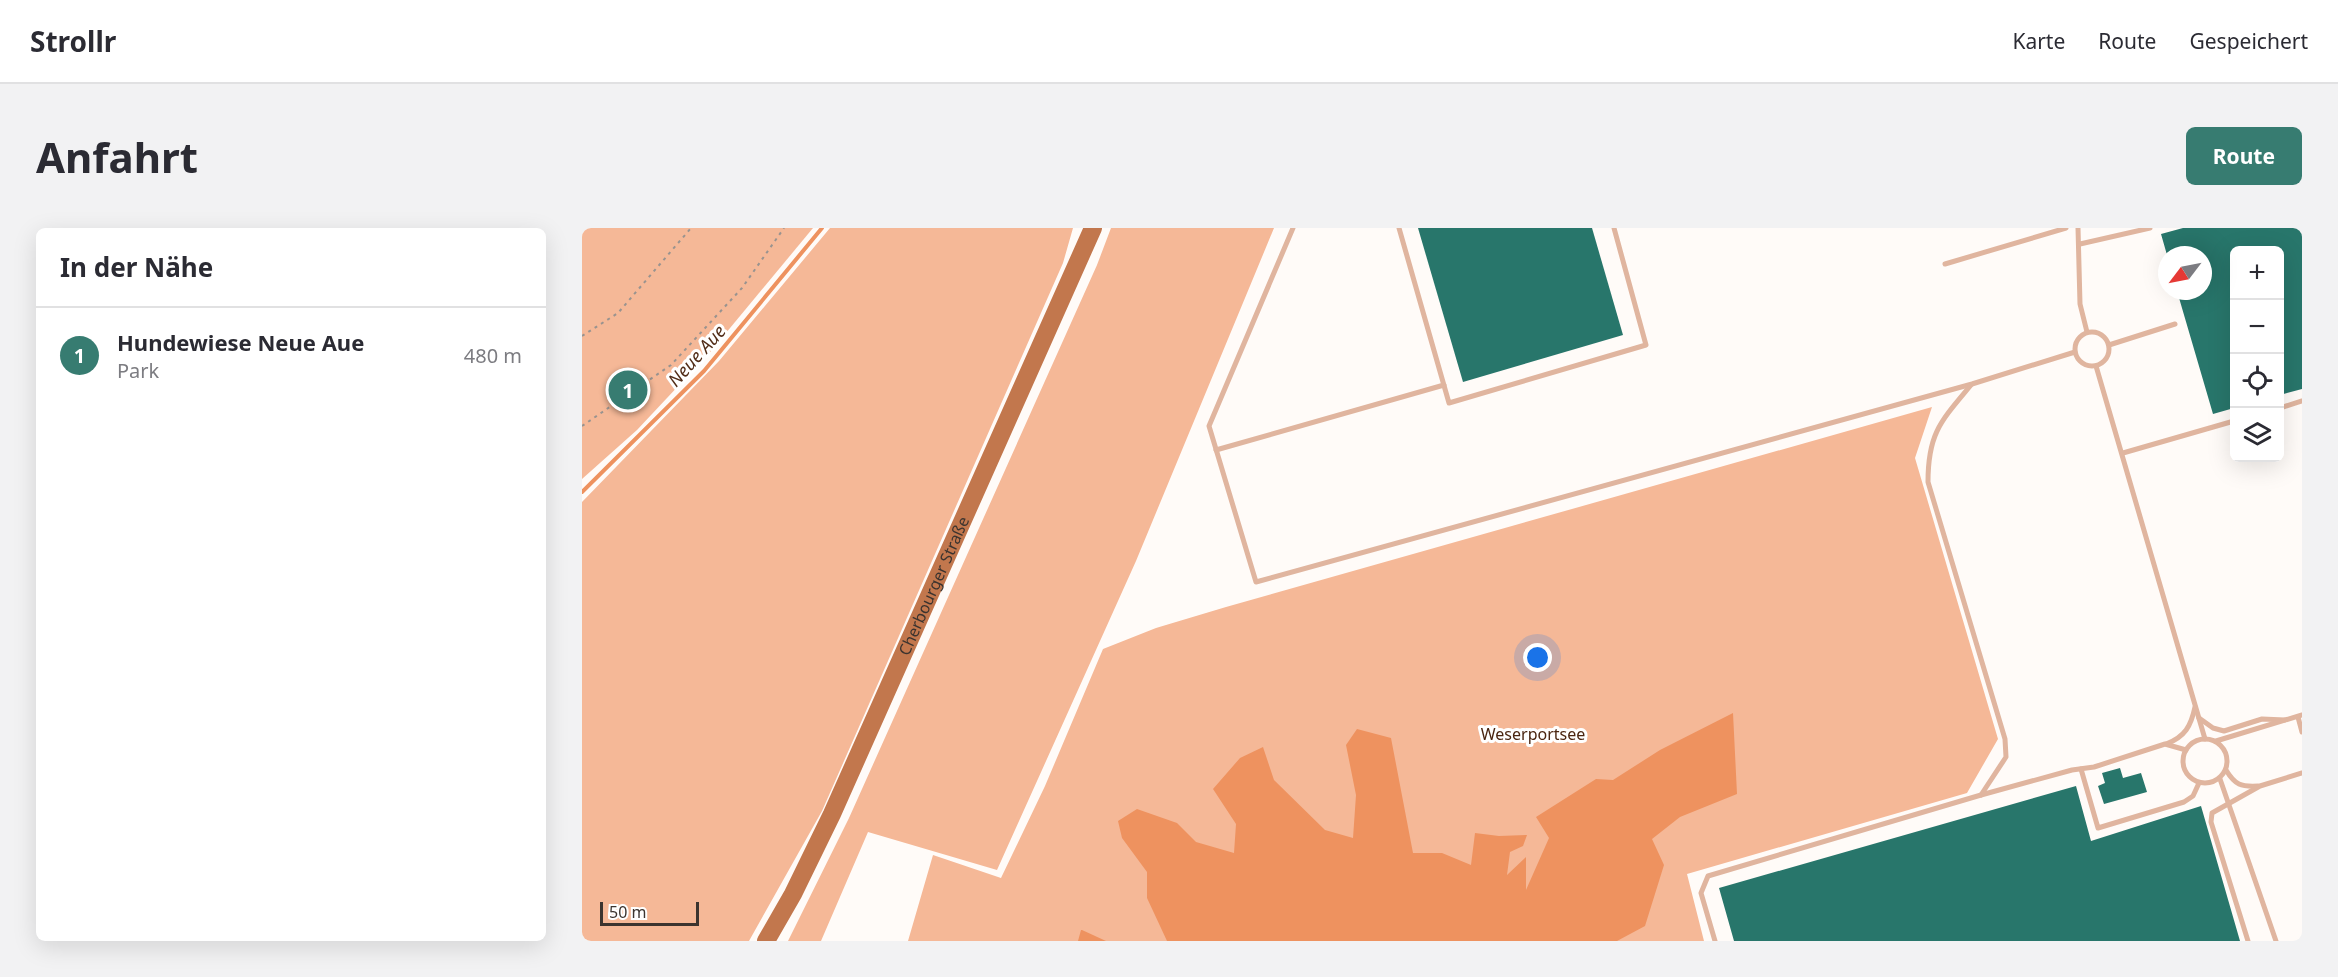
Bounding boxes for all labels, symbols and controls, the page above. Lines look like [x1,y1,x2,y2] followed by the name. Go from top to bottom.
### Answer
[30,22,116,60] text: Strollr
[2012,27,2065,55] text: Karte
[2098,27,2156,55] text: Route
[2189,27,2308,55] text: Gespeichert
[2186,127,2302,185] button: Route
[36,128,198,185] text: Anfahrt
[2158,246,2212,300] north arrow
[2230,246,2284,462] map controls
[2230,246,2284,300] button: +
[60,249,213,285] text: In der Nähe
[2230,300,2284,354] button: −
[662,319,730,391] water label: Neue Aue
[117,327,364,357] text: Hundewiese Neue Aue
[74,342,85,369] text: 1
[464,342,522,369] text: 480 m
[2230,354,2284,408] button: locate
[117,357,159,384] text: Park
[608,368,648,412] pin: 1
[2230,408,2284,462] button: layers
[893,513,974,659] street label: Cherbourger Straße
[1523,643,1552,672] your location
[1481,723,1585,745] park label: Weserportsee
[600,899,699,926] scale bar
[609,901,646,923] text: 50 m

